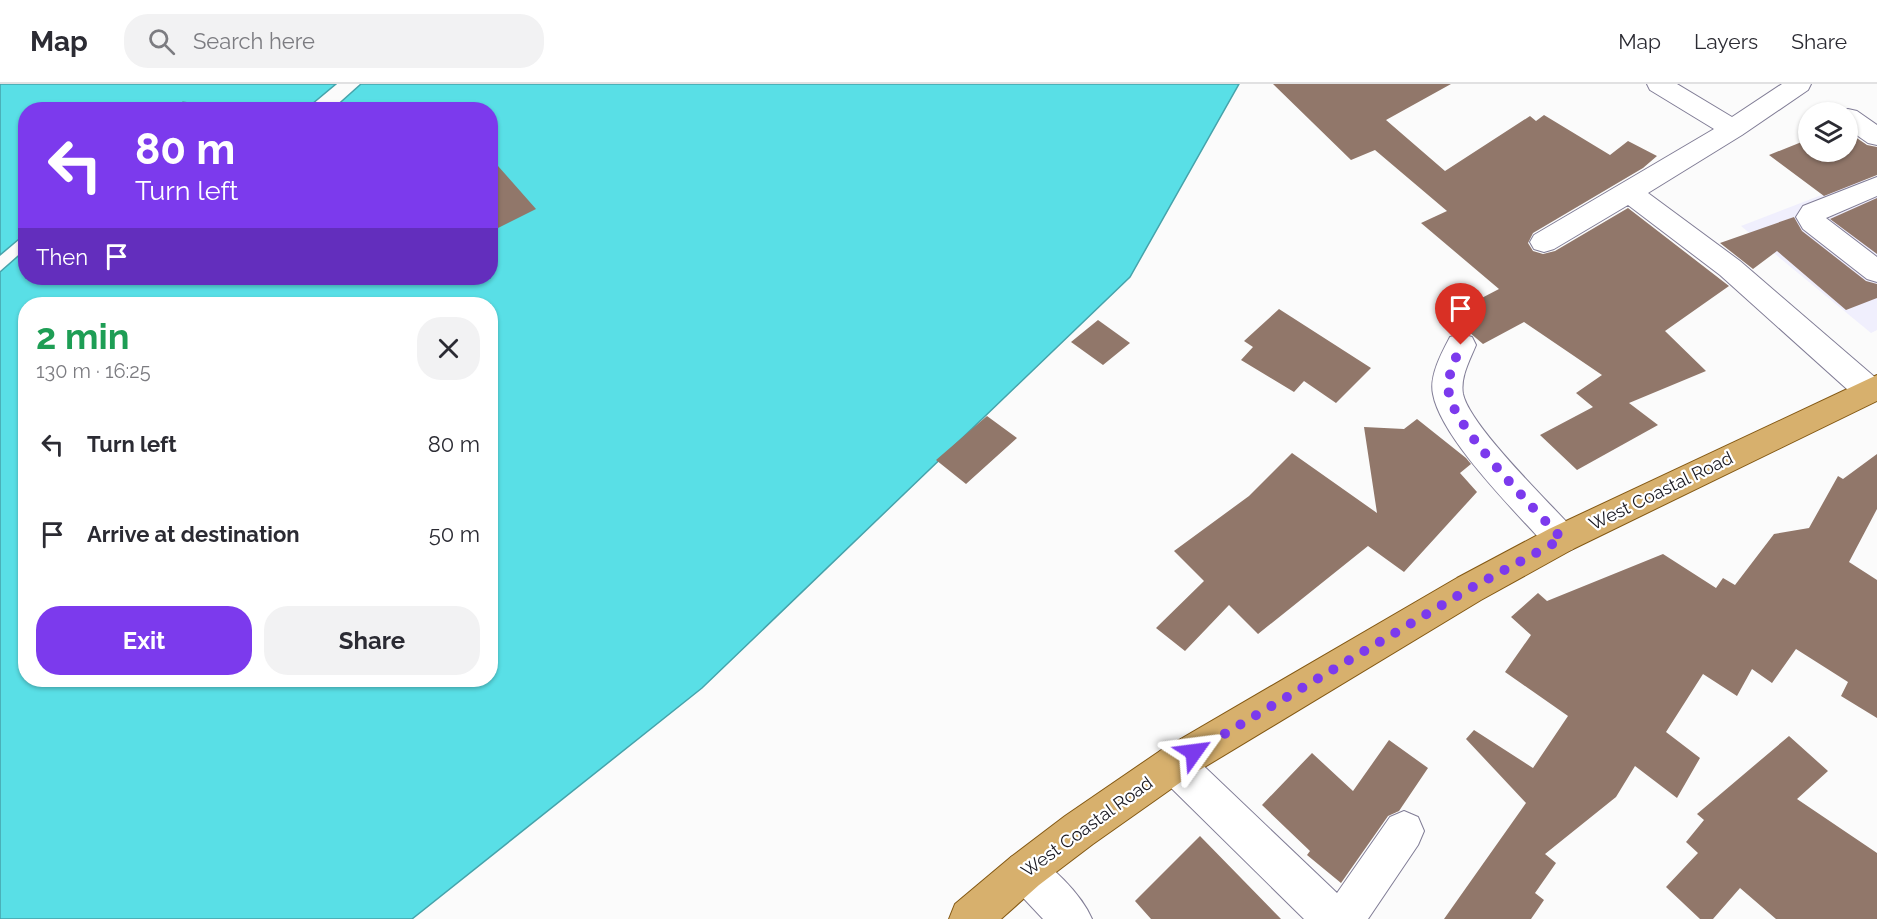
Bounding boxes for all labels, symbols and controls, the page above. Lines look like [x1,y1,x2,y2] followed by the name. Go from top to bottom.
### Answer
[124,14,544,68] search box
[30,25,88,58] text: Map
[145,25,178,58] icon: search
[193,28,315,54] text: Search here
[1618,29,1661,54] text: Map
[1694,29,1758,54] text: Layers
[1791,29,1847,54] text: Share
[1798,102,1858,162] map controls
[1798,102,1858,162] button: layers
[135,125,235,174] text: 80 m
[36,126,114,204] icon: left
[135,175,238,206] text: Turn left
[100,240,133,273] icon: arrive
[36,244,88,270] text: Then
[1435,283,1486,345] pin
[1444,292,1477,325] icon: arrive
[36,315,129,357] text: 2 min
[417,317,480,380] button: close
[36,359,151,383] text: 130 m · 16:25
[36,428,69,461] icon: left
[87,431,177,457] text: Turn left
[428,431,480,457] text: 80 m
[1586,447,1736,534] street label: West Coastal Road
[36,518,69,551] icon: arrive
[87,521,300,547] text: Arrive at destination
[429,521,480,547] text: 50 m
[36,606,252,675] button: Exit
[264,606,480,675] button: Share
[1162,720,1226,784] position arrow
[1017,772,1156,881] street label: West Coastal Road

